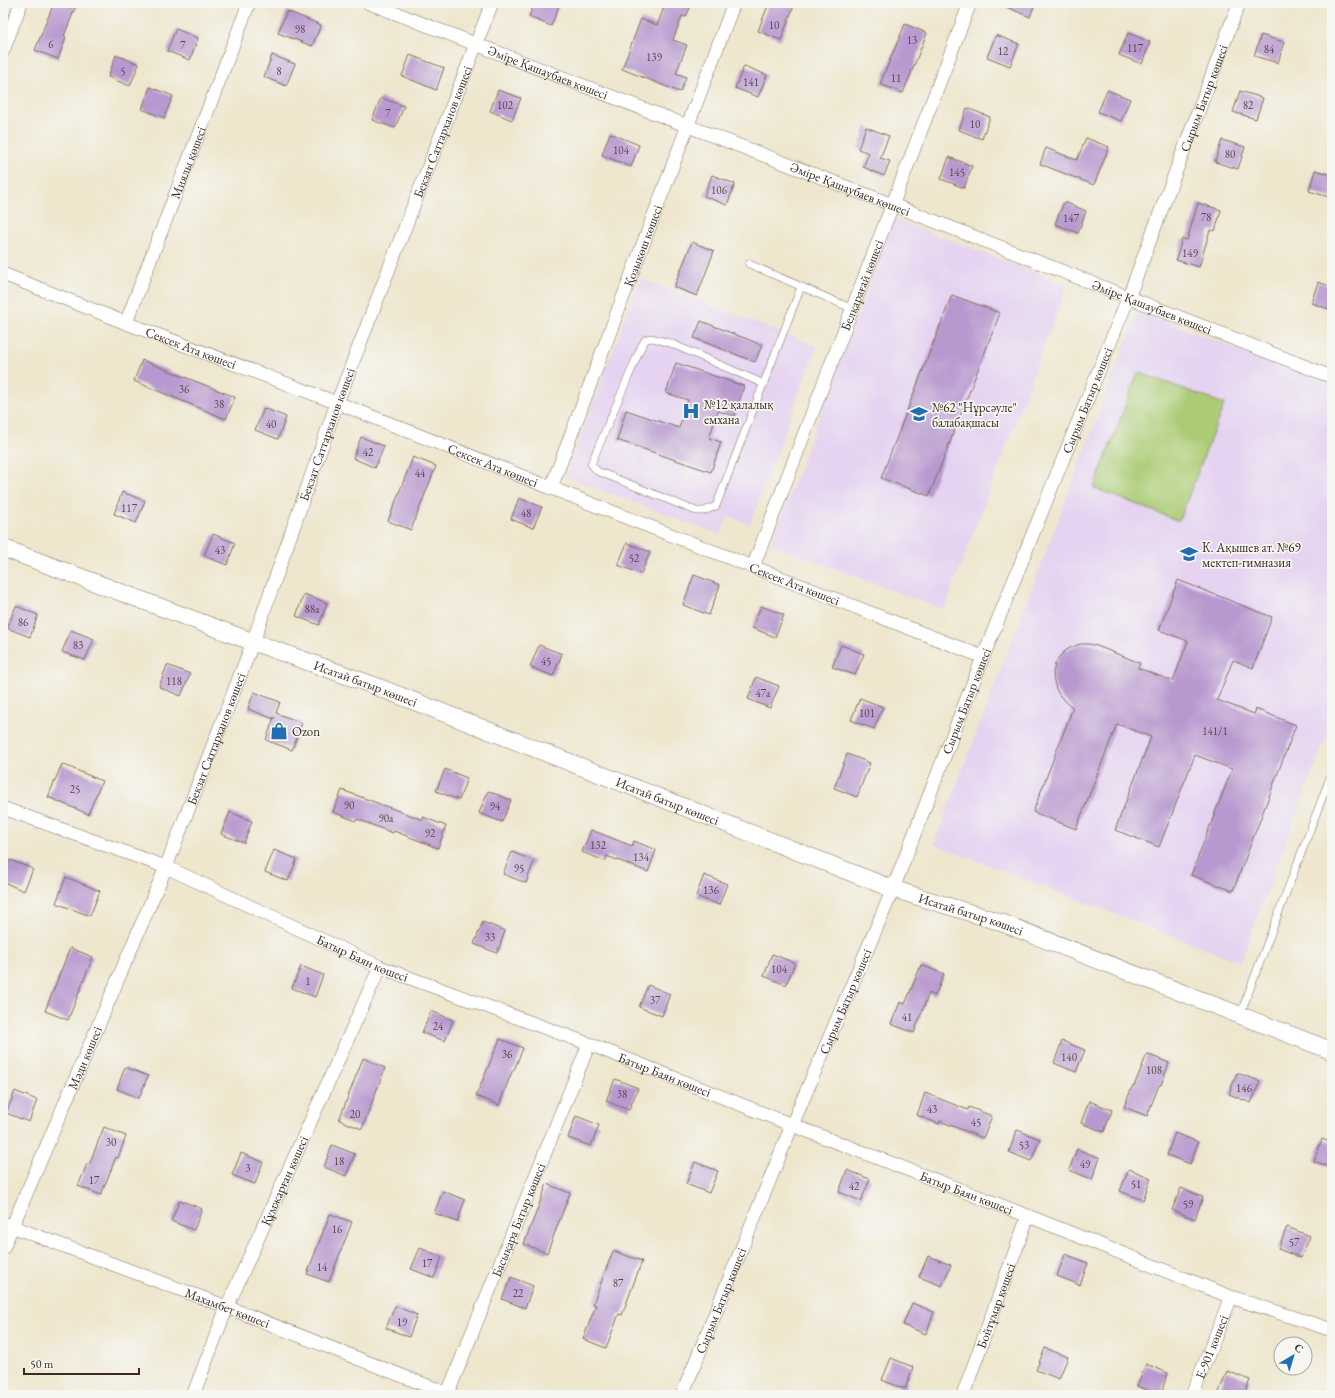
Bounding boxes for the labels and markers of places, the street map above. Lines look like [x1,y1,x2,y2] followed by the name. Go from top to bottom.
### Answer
[704,396,774,428] place label: №12 қалалық емхана
[932,399,1017,431] place label: №62 "Нұрсәуле" балабақшасы
[681,401,701,421] hospital icon: №12 қалалық емхана
[909,404,929,424] school or university icon: №62 "Нұрсәуле" балабақшасы
[1202,539,1302,571] place label: К. Ақышев ат. №69 мектеп-гимназия
[1179,544,1199,564] school or university icon: К. Ақышев ат. №69 мектеп-гимназия
[269,721,289,741] shop icon: Ozon
[292,723,320,740] place label: Ozon

